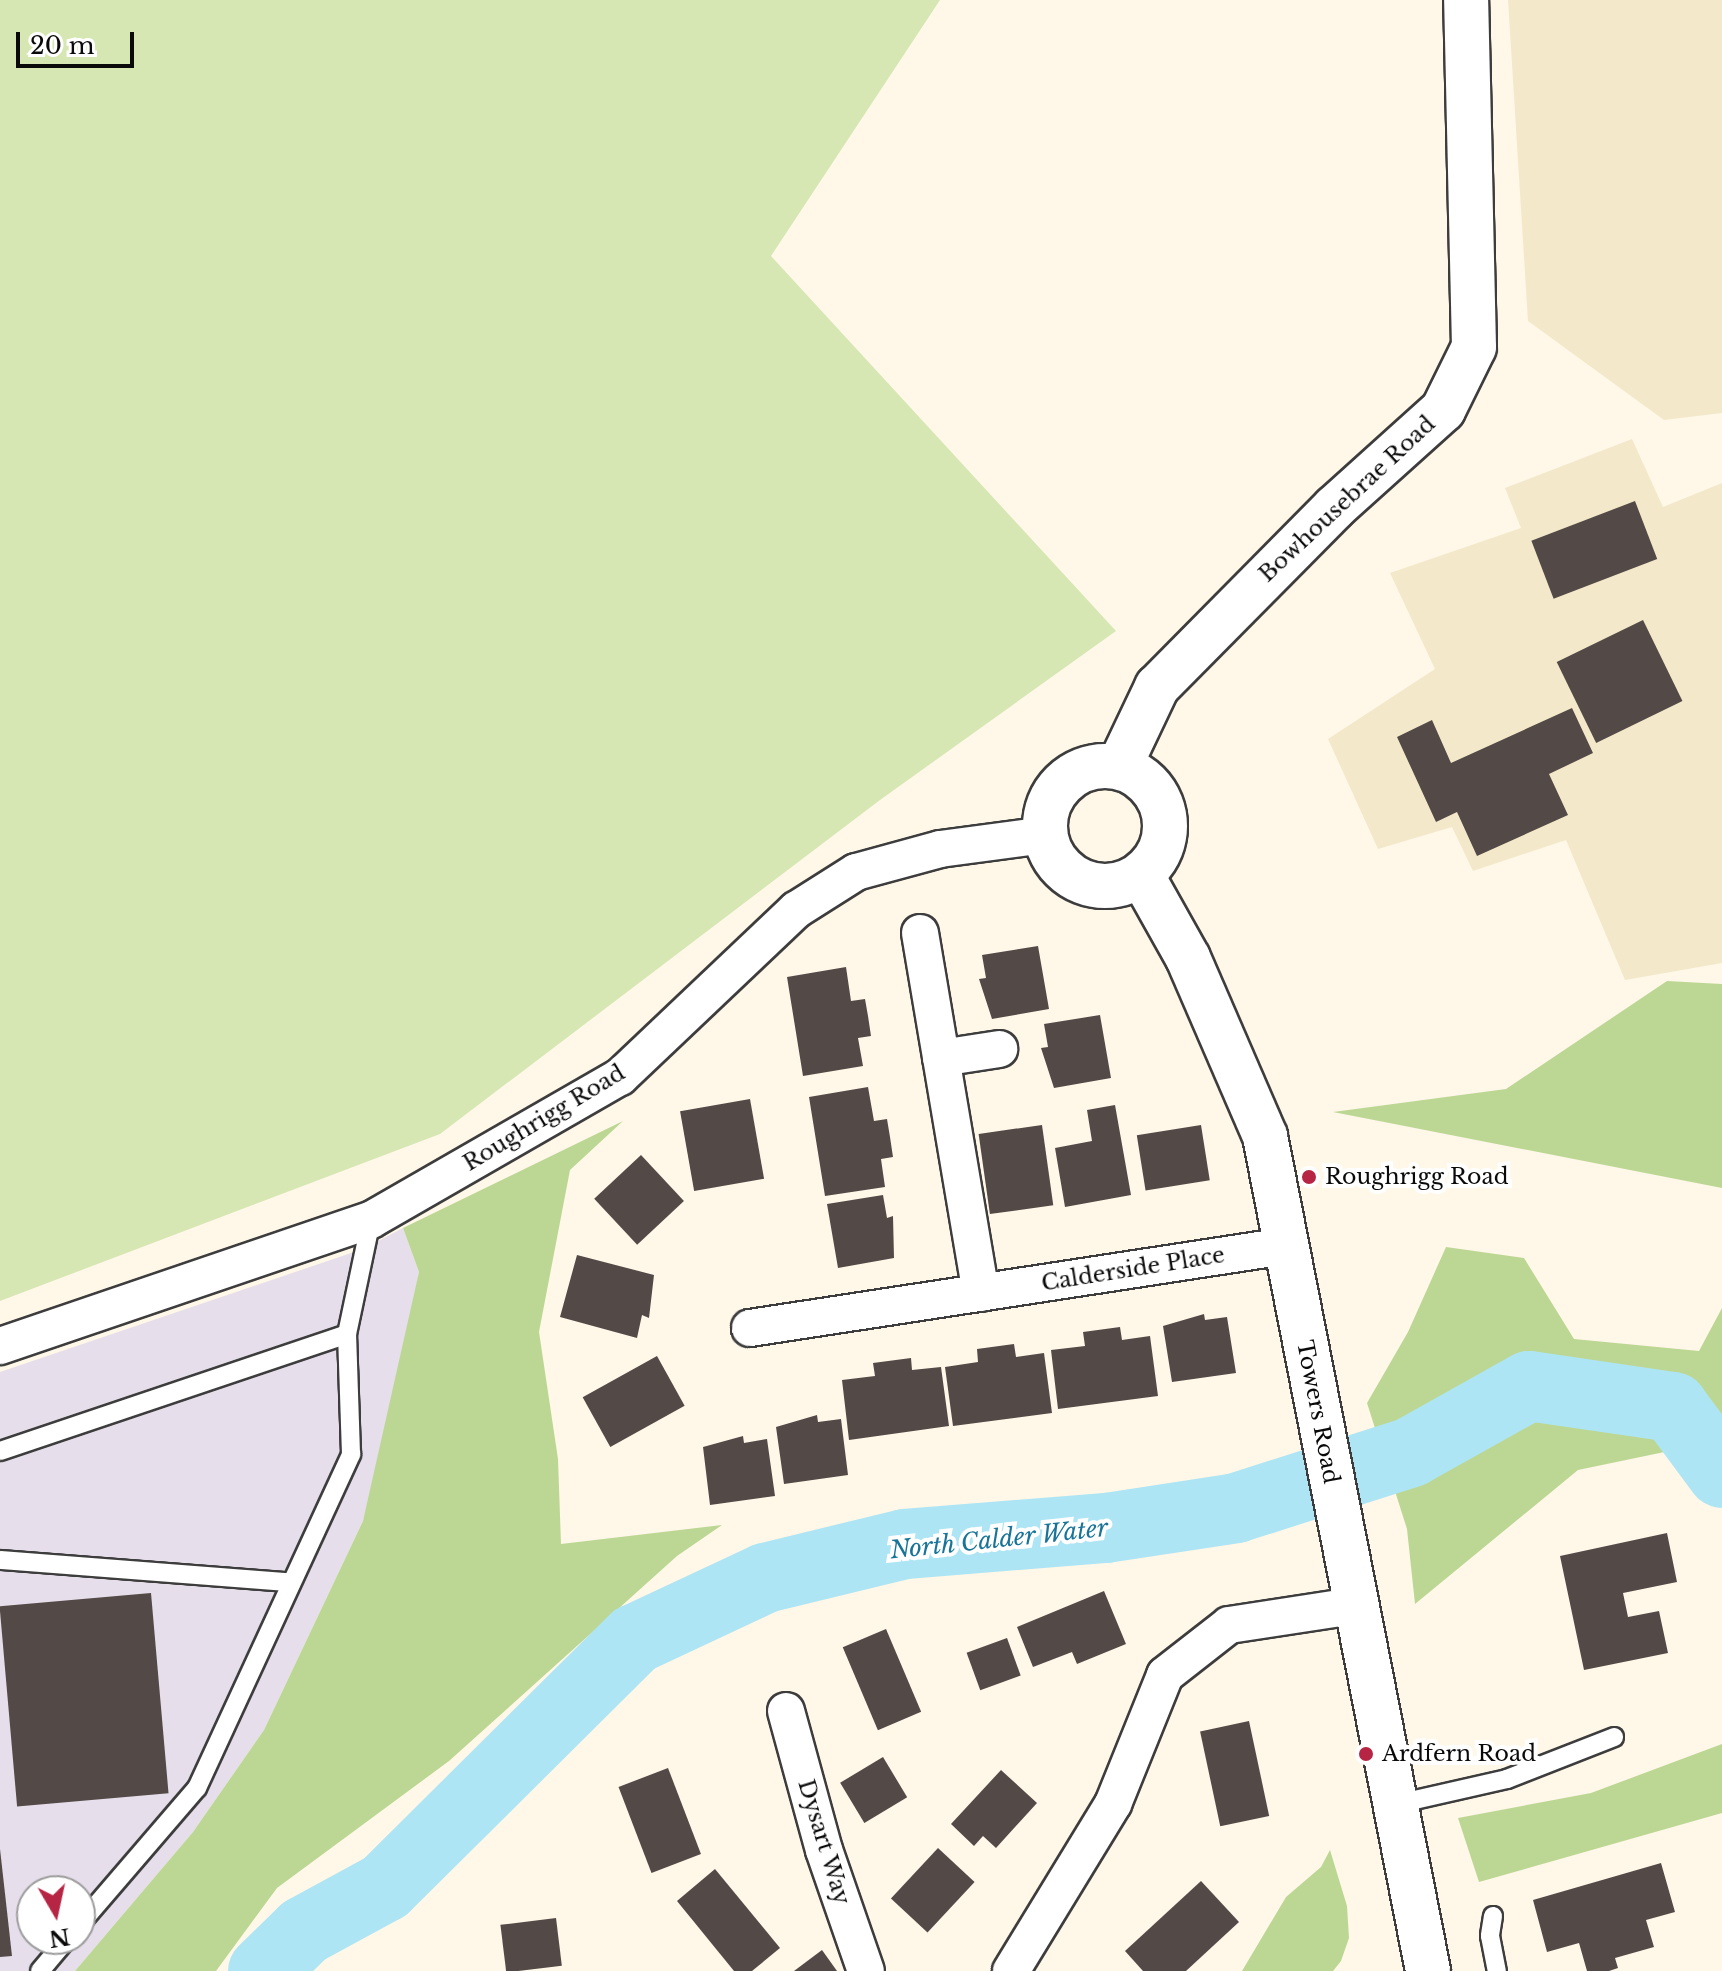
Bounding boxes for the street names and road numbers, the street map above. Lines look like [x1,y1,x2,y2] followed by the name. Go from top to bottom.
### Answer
[1254,411,1440,587] street label: Bowhousebrae Road
[458,1059,630,1177] street label: Roughrigg Road
[1040,1241,1226,1297] street label: Calderside Place
[1291,1338,1345,1486] street label: Towers Road
[792,1776,856,1908] street label: Dysart Way

